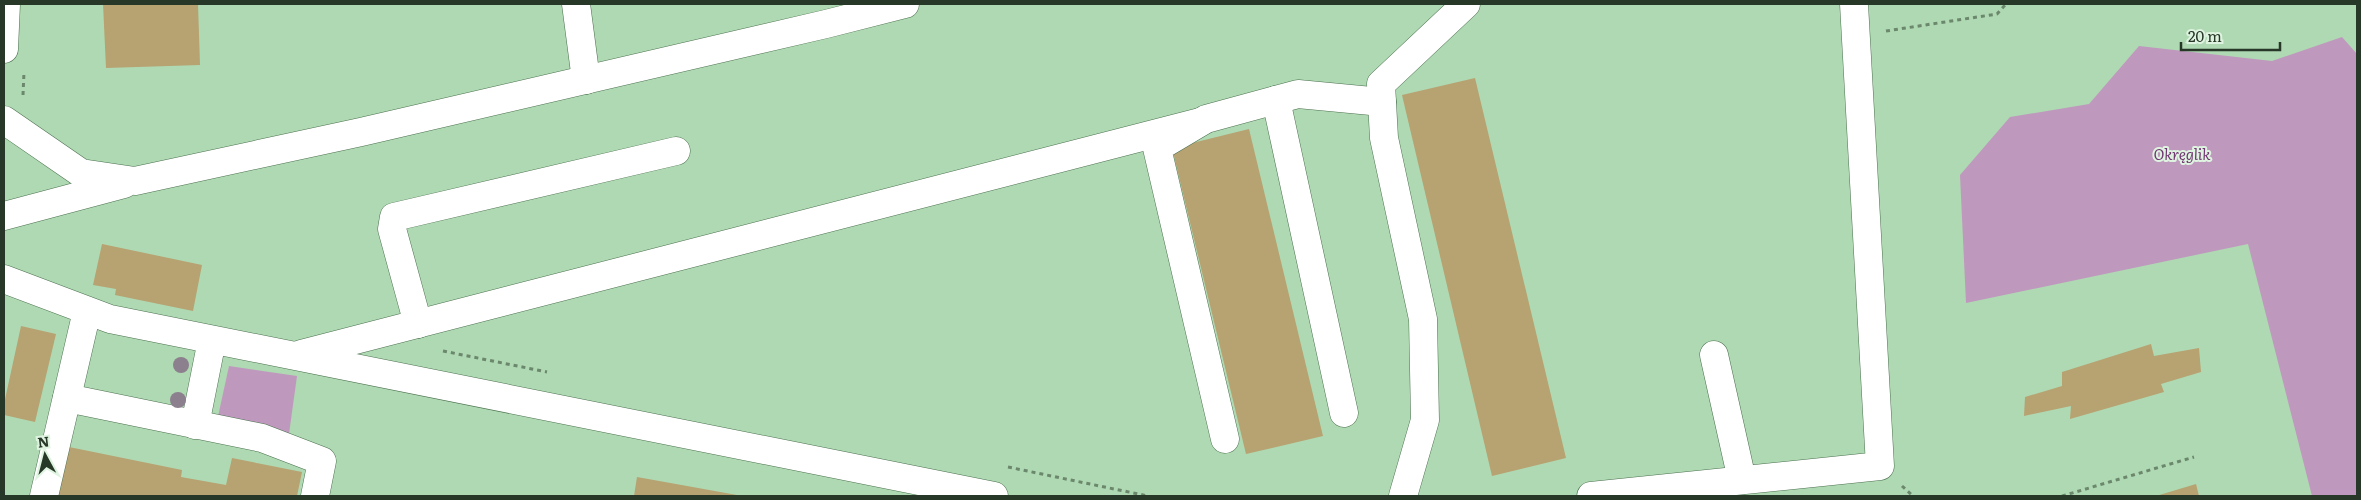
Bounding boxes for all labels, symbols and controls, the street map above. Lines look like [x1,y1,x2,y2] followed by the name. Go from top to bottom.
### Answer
[2181,20,2280,52] scale bar
[2188,24,2222,47] text: 20 m
[2154,142,2211,165] park label: Okręglik
[20,430,70,480] north arrow
[36,430,51,452] text: N

